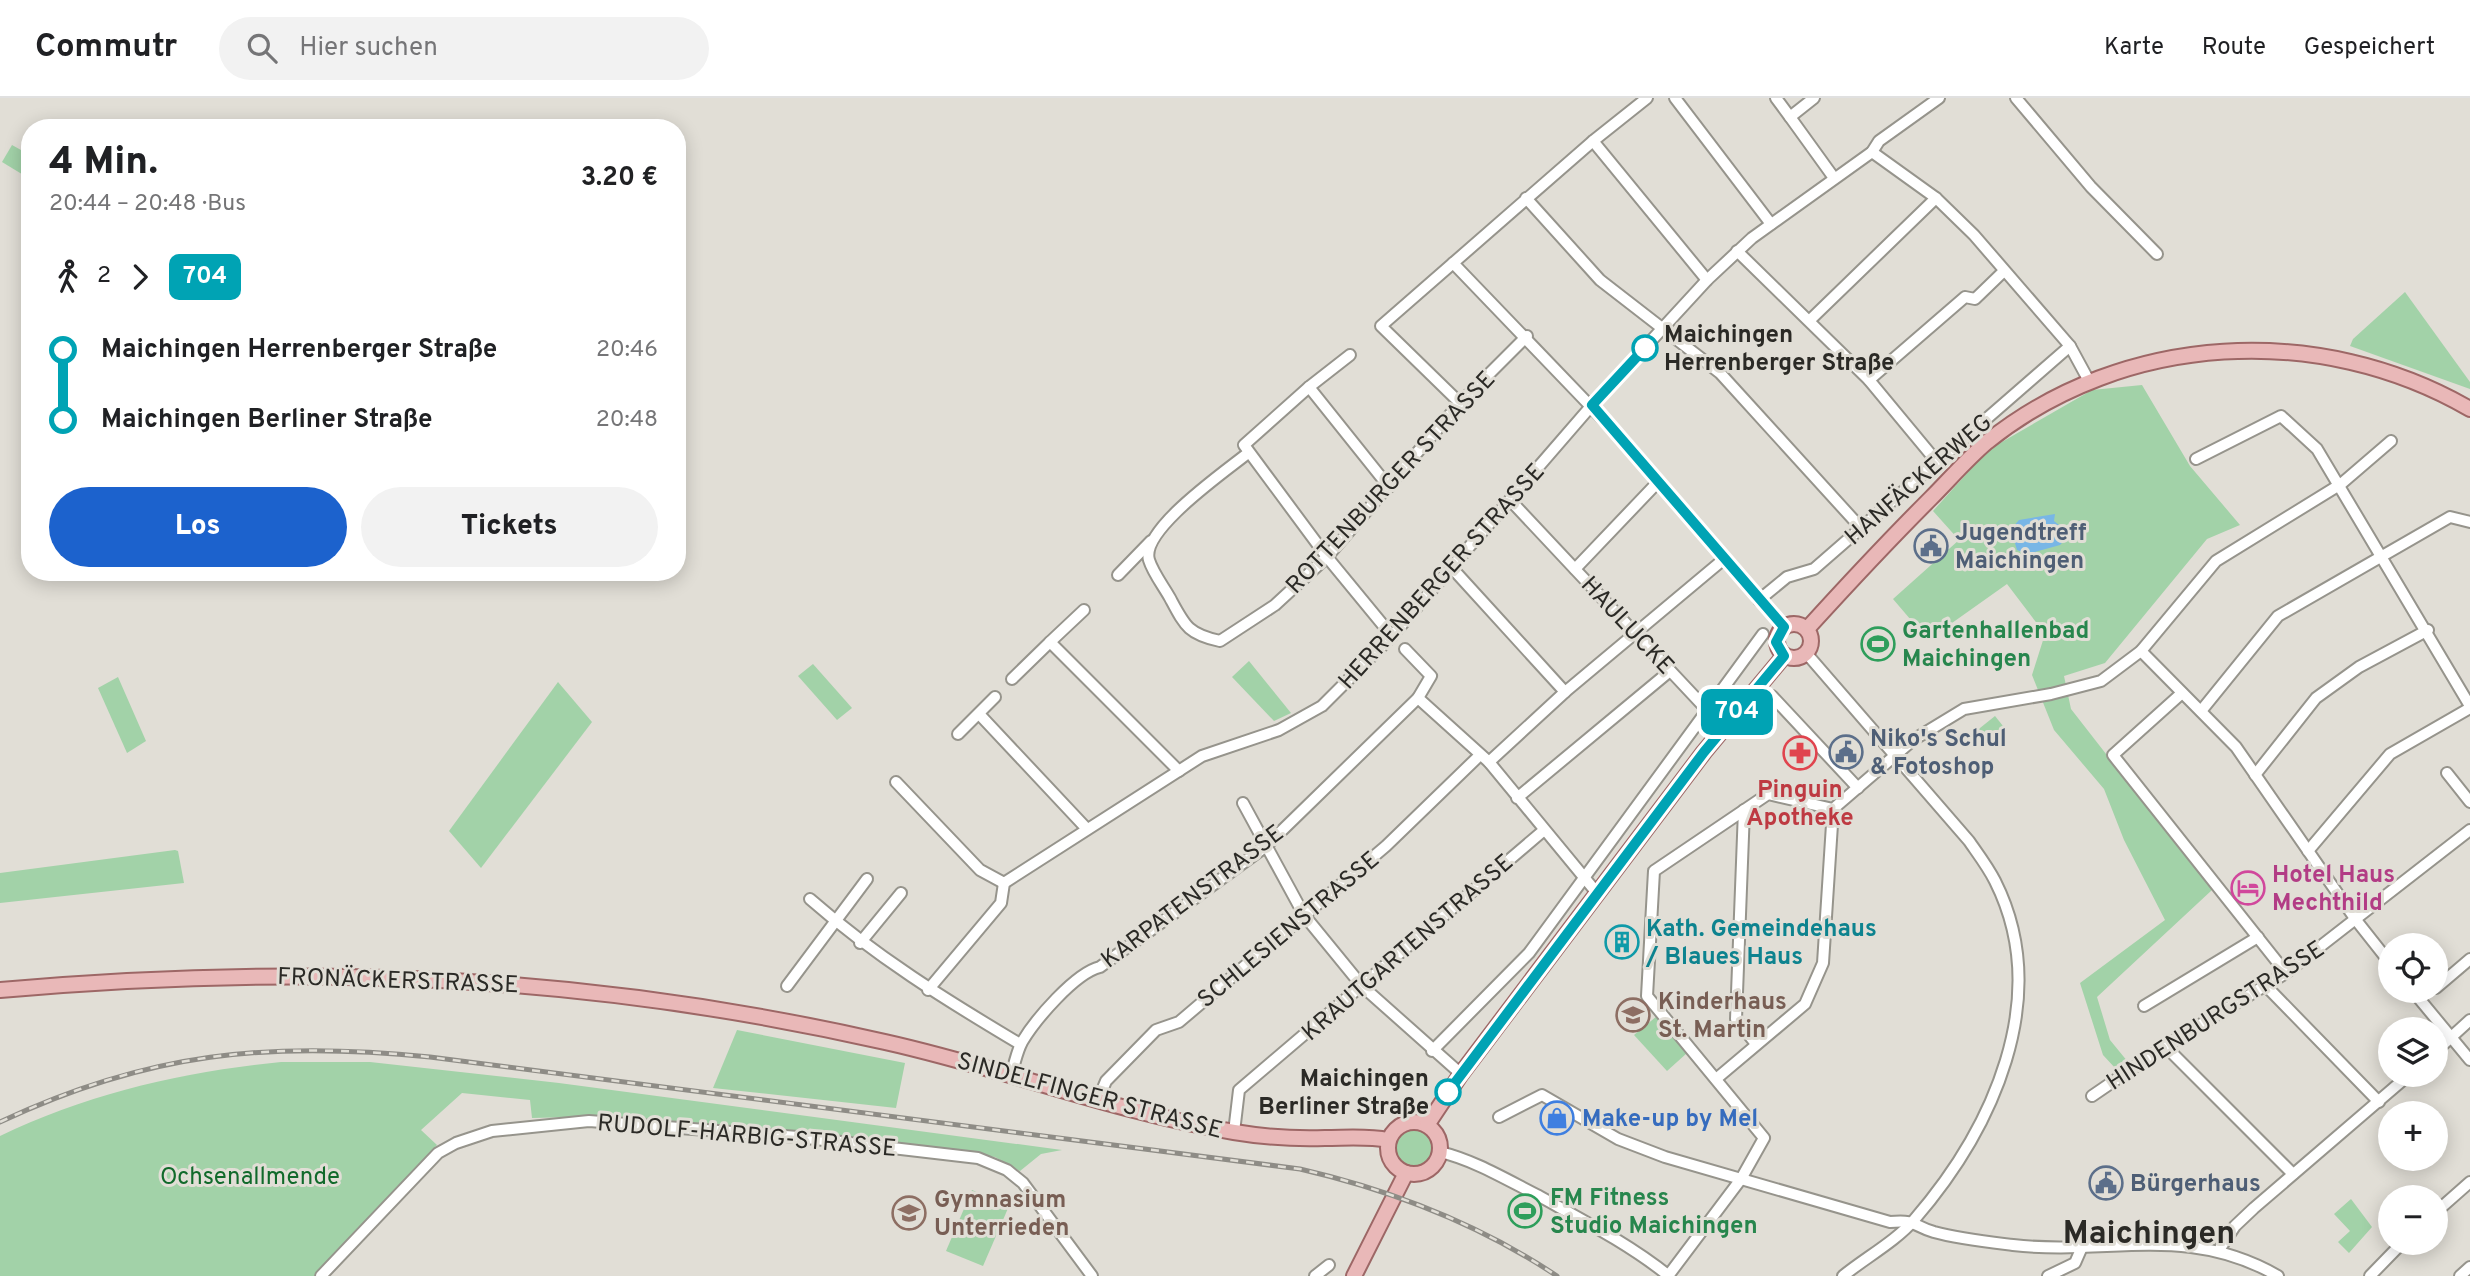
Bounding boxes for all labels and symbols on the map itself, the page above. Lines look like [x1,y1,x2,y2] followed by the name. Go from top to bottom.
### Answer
[1664,321,1894,379] place label: Maichingen Herrenberger Straße
[1632,335,1658,361] marker: Maichingen Herrenberger Straße
[1280,366,1503,601] street label: ROTTENBURGER STRASSE
[1839,408,1999,553] street label: HANFÄCKERWEG
[1333,458,1552,697] street label: HERRENBERGER STRASSE
[1955,519,2087,577] place label: Jugendtreff Maichingen
[1912,527,1950,565] public building icon: Jugendtreff Maichingen
[1573,571,1680,682] street label: HAULUCKE
[1902,617,2089,675] place label: Gartenhallenbad Maichingen
[1859,625,1897,663] sports icon: Gartenhallenbad Maichingen
[1697,689,1777,735] line badge: 704
[1870,725,2007,783] place label: Niko's Schul & Fotoshop
[1827,733,1865,771] public building icon: Niko's Schul & Fotoshop
[1781,734,1819,772] pharmacy icon: Pinguin Apotheke
[1746,776,1854,834] place label: Pinguin Apotheke
[1096,819,1290,976] street label: KARPATENSTRASSE
[1192,846,1386,1015] street label: SCHLESIENSTRASSE
[1296,848,1520,1049] street label: KRAUTGARTENSTRASSE
[2272,861,2395,919] place label: Hotel Haus Mechthild
[2229,869,2267,907] hotel icon: Hotel Haus Mechthild
[1645,915,1877,973] place label: Kath. Gemeindehaus / Blaues Haus
[1603,923,1641,961] building icon: Kath. Gemeindehaus / Blaues Haus
[2101,935,2331,1098] street label: HINDENBURGSTRASSE
[277,962,519,1001] street label: FRONÄCKERSTRASSE
[1658,988,1787,1046] place label: Kinderhaus St. Martin
[1614,996,1652,1034] school or university icon: Kinderhaus St. Martin
[954,1047,1225,1147] street label: SINDELFINGER STRASSE
[1258,1065,1429,1123] place label: Maichingen Berliner Straße
[1435,1079,1461,1105] marker: Maichingen Berliner Straße
[1538,1099,1576,1137] shop icon: Make-up by Mel
[1582,1105,1758,1135] place label: Make-up by Mel
[596,1109,898,1165] street label: RUDOLF-HARBIG-STRASSE
[160,1163,340,1193] park label: Ochsenallmende
[2087,1164,2125,1202] public building icon: Bürgerhaus
[2130,1170,2261,1200] place label: Bürgerhaus
[1550,1184,1758,1242] place label: FM Fitness Studio Maichingen
[934,1186,1069,1244] place label: Gymnasium Unterrieden
[1506,1192,1544,1230] sports icon: FM Fitness Studio Maichingen
[890,1194,928,1232] school or university icon: Gymnasium Unterrieden
[2063,1215,2235,1255] district label: Maichingen

